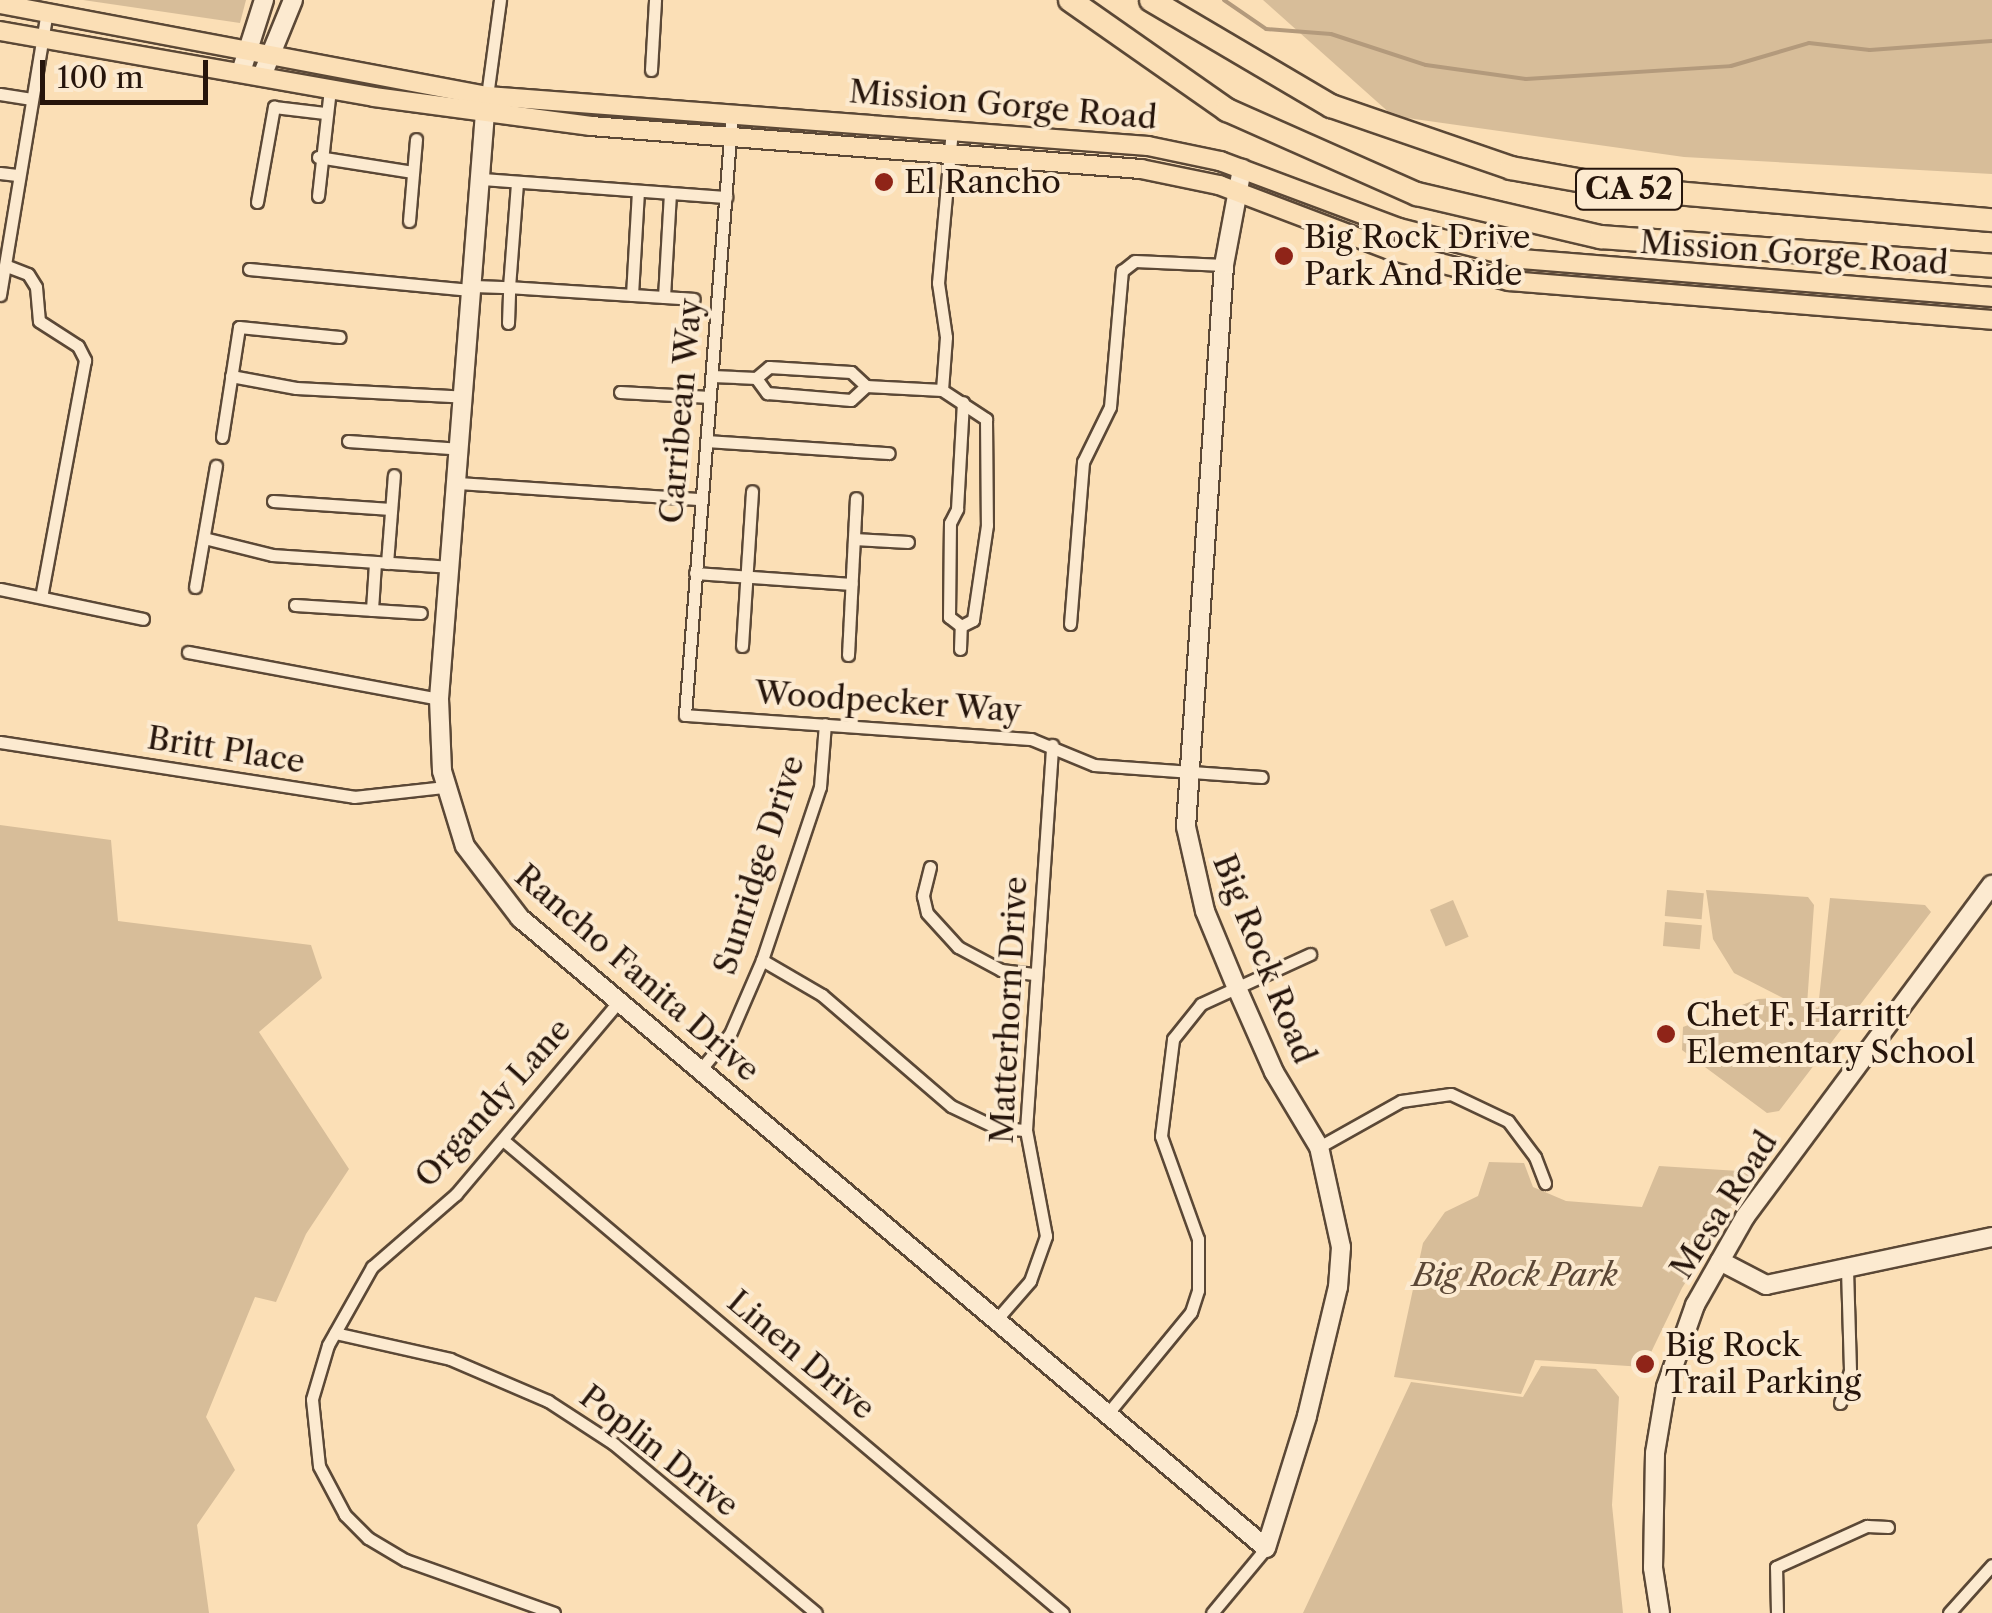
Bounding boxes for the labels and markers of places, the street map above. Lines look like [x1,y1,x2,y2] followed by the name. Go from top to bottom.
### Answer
[904,163,1061,201] place label: El Rancho
[873,171,895,193] marker: El Rancho
[1304,219,1531,294] place label: Big Rock Drive Park And Ride
[1273,245,1295,267] marker: Big Rock Drive Park And Ride
[1686,997,1976,1072] place label: Chet F. Harritt Elementary School
[1655,1023,1677,1045] marker: Chet F. Harritt Elementary School
[1665,1327,1861,1402] place label: Big Rock Trail Parking
[1634,1353,1656,1375] marker: Big Rock Trail Parking

